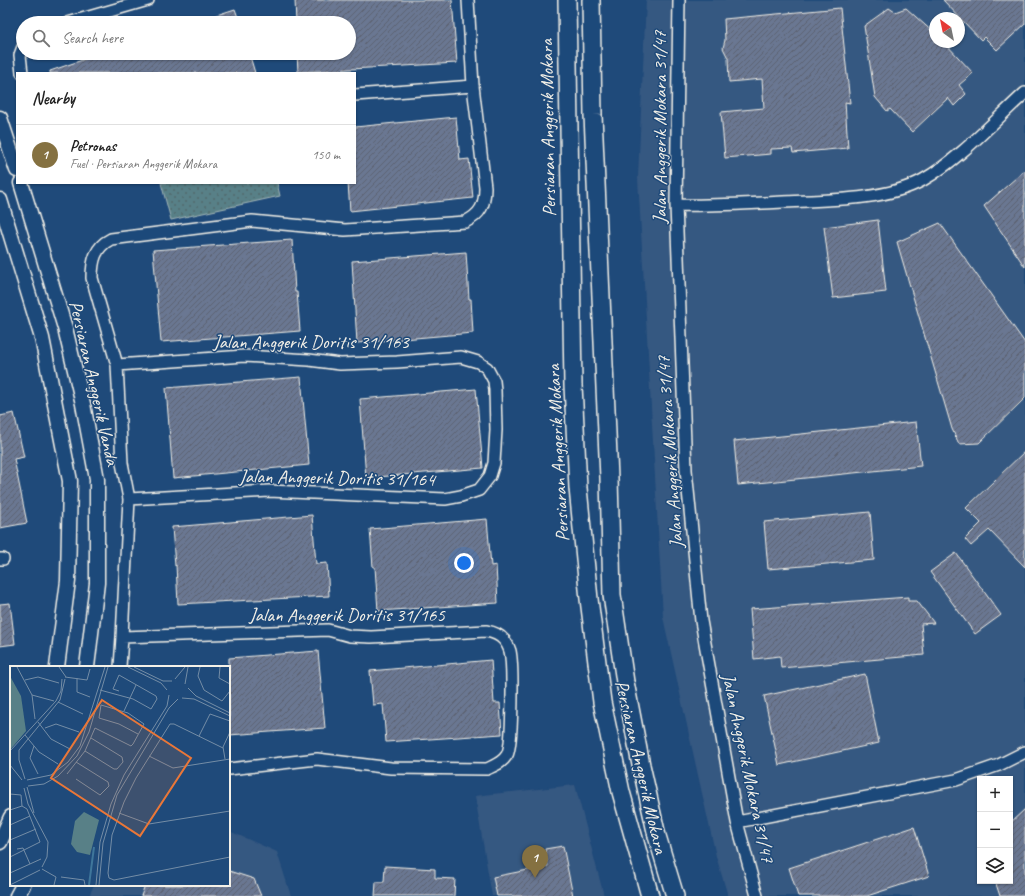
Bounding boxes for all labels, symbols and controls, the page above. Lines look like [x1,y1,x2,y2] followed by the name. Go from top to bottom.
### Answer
[929,12,965,48] north arrow
[16,16,356,60] search box
[30,27,52,49] icon: search
[62,29,123,48] text: Search here
[648,29,672,224] street label: Jalan Anggerik Mokara 31/47
[534,38,562,217] street label: Persiaran Anggerik Mokara
[32,88,75,109] text: Nearby
[70,137,116,156] text: Petronas
[42,147,48,163] text: 1
[312,147,340,163] text: 150 m
[70,156,217,172] text: Fuel · Persiaran Anggerik Mokara
[63,298,125,469] street label: Persiaran Anggerik Vanda
[212,330,410,354] street label: Jalan Anggerik Doritis 31/163
[651,354,689,550] street label: Jalan Anggerik Mokara 31/47
[541,362,575,542] street label: Persiaran Anggerik Mokara
[238,464,437,492] street label: Jalan Anggerik Doritis 31/164
[454,553,474,573] your location
[248,603,446,627] street label: Jalan Anggerik Doritis 31/165
[10,666,230,886] inset map
[716,670,780,866] street label: Jalan Anggerik Mokara 31/47
[609,678,673,857] street label: Persiaran Anggerik Mokara
[977,776,1013,884] map controls
[977,776,1013,812] button: +
[977,812,1013,848] button: −
[522,845,548,878] pin: 1
[977,848,1013,884] button: layers

